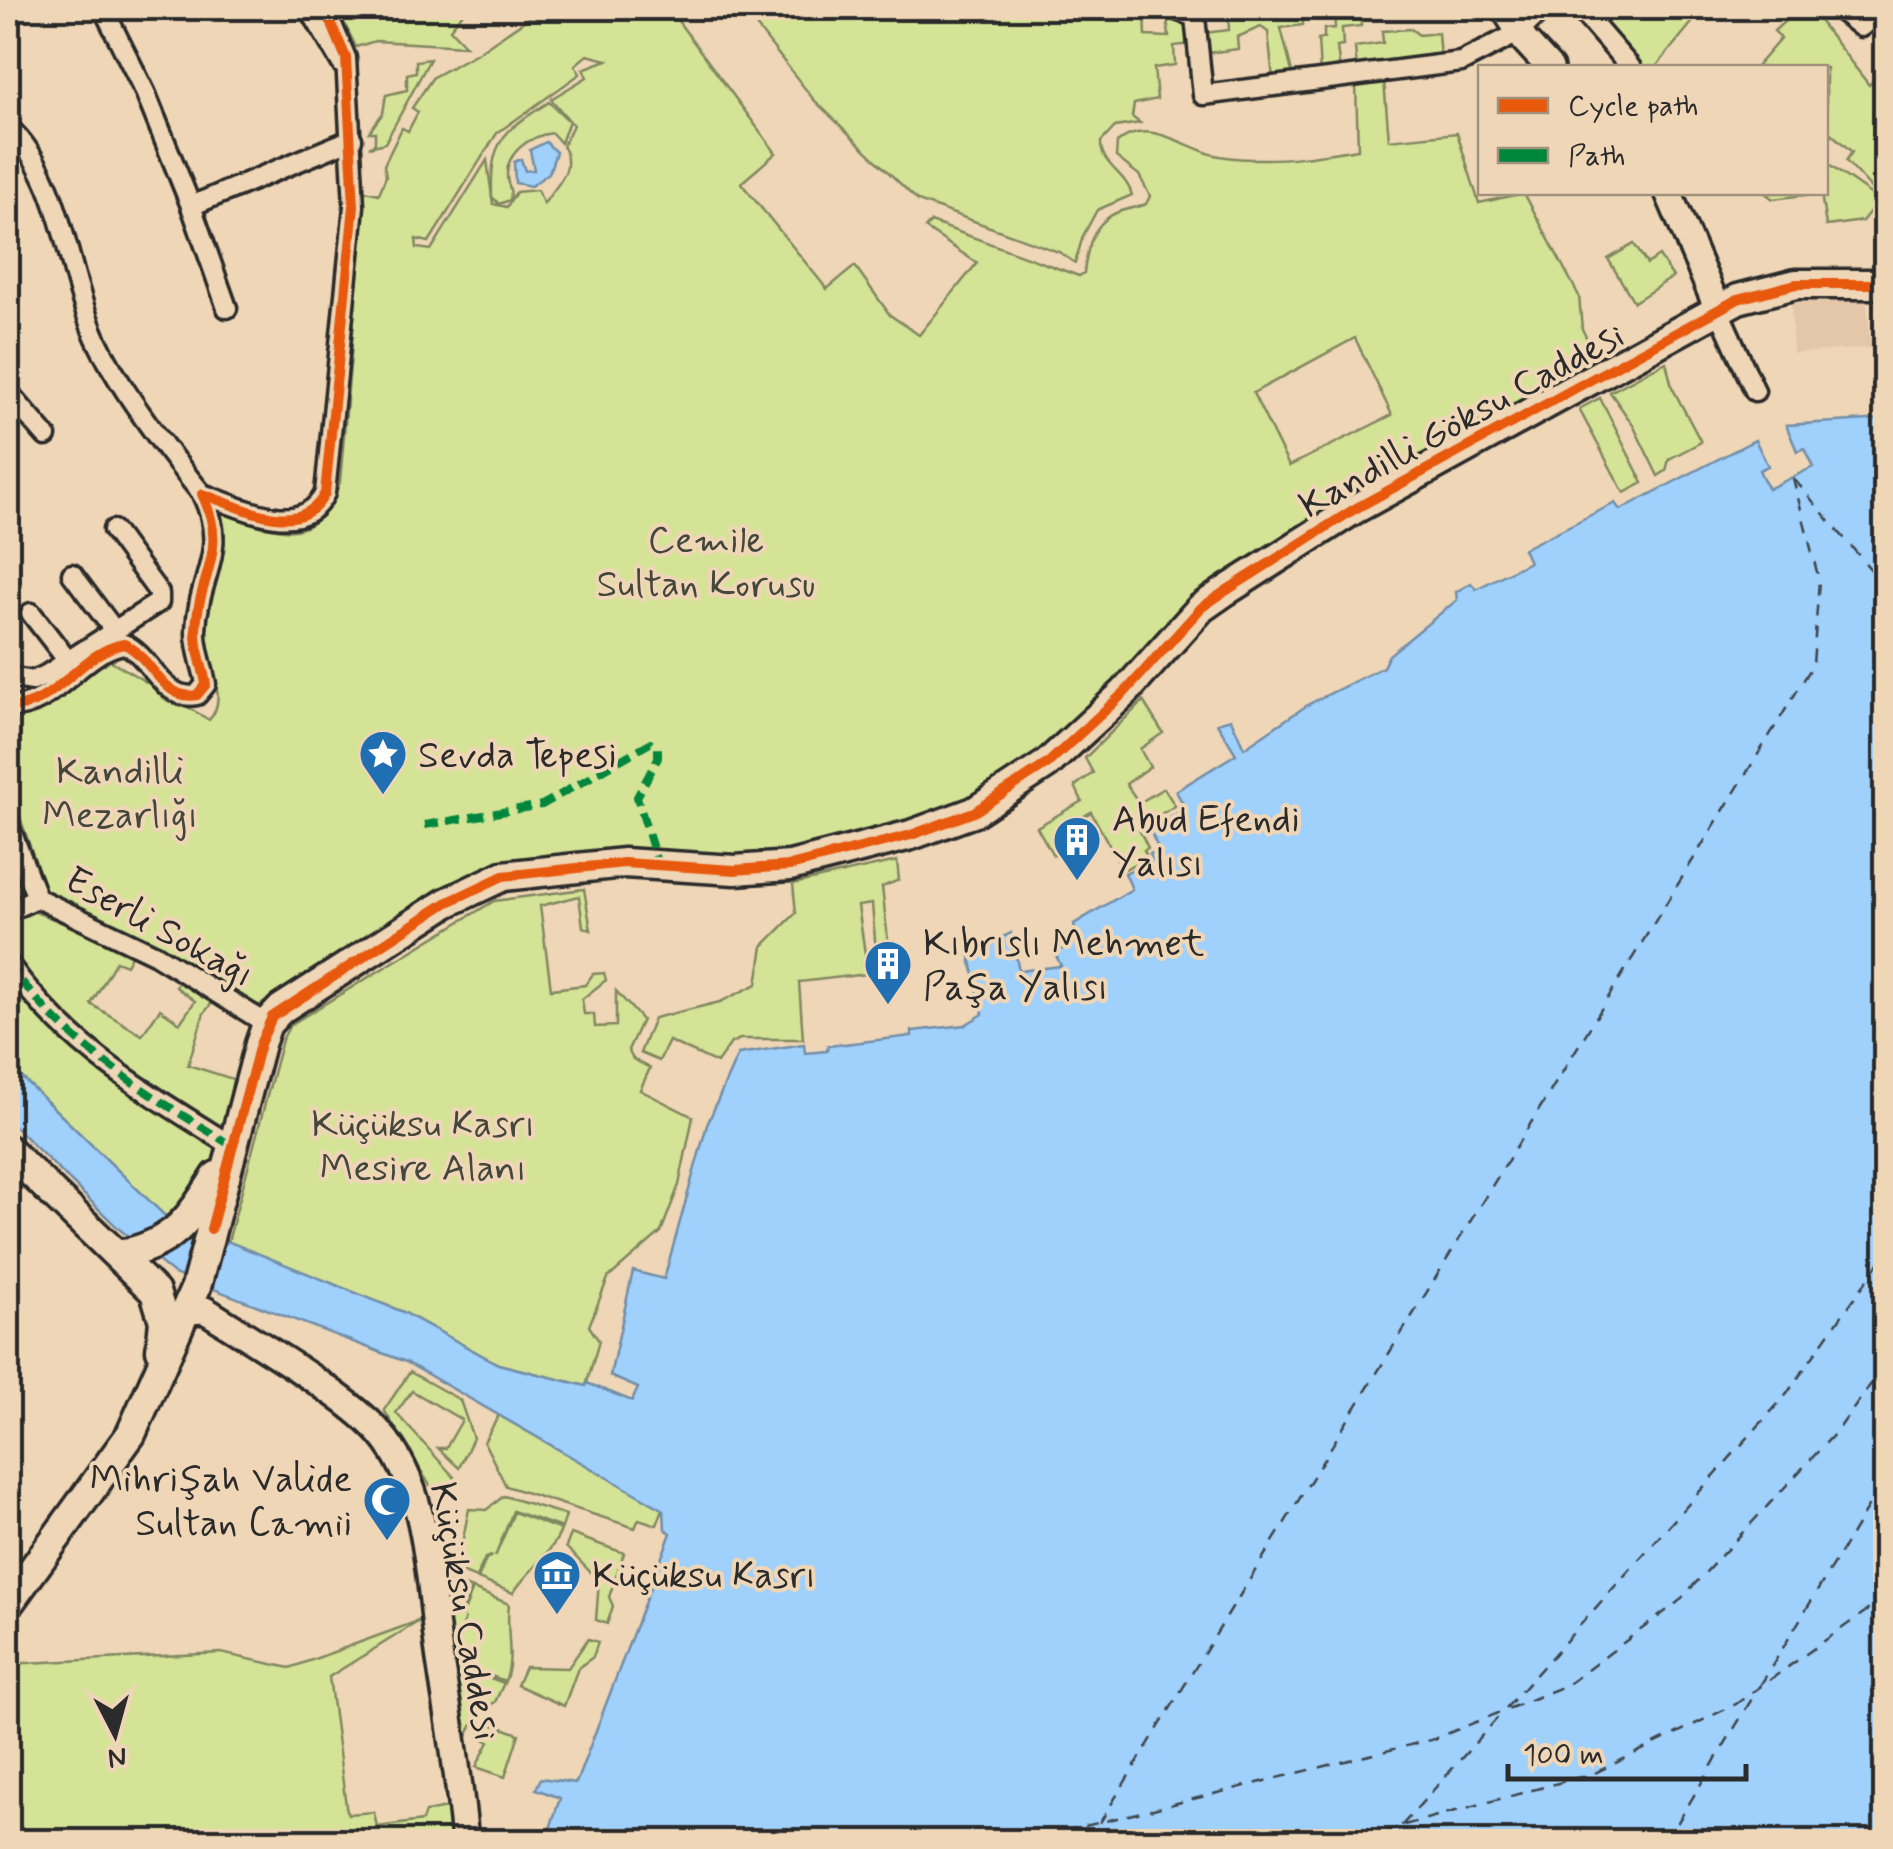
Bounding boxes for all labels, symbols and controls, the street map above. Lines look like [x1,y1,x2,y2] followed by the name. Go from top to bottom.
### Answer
[1478,65,1828,195] legend
[1568,87,1699,126] text: Cycle path
[1568,137,1626,176] text: Path
[1291,311,1633,531] street label: Kandilli Göksu Caddesi
[597,517,815,610] park label: Cemile Sultan Korusu
[357,728,409,796] place icon: Sevda Tepesi
[418,732,617,781] place label: Sevda Tepesi
[42,748,198,841] park label: Kandilli Mezarlığı
[1112,796,1300,889] place label: Abud Efendi Yalısı
[1051,814,1103,882] building icon: Abud Efendi Yalısı
[56,856,262,1000] street label: Eserli Sokağı
[923,920,1204,1013] place label: Kıbrıslı Mehmet Paşa Yalısı
[862,938,914,1006] building icon: Kıbrıslı Mehmet Paşa Yalısı
[311,1101,535,1194] park label: Küçüksu Kasrı Mesire Alanı
[90,1456,352,1549] place label: Mihrişah Valide Sultan Camii
[361,1474,413,1542] mosque icon: Mihrişah Valide Sultan Camii
[417,1479,510,1744] street label: Küçüksu Caddesi
[531,1548,583,1616] museum icon: Küçüksu Kasrı
[592,1552,816,1601] place label: Küçüksu Kasrı
[65,1684,165,1784] north arrow
[1508,1719,1746,1781] scale bar
[1523,1736,1604,1775] text: 100 m
[106,1737,129,1776] text: N

